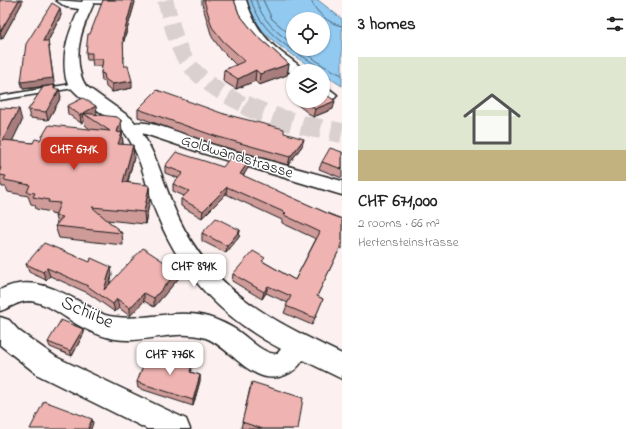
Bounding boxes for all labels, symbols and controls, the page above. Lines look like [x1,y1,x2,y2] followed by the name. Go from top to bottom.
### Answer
[286,12,330,108] map controls
[286,12,330,56] button: locate
[358,12,416,37] text: 3 homes
[604,13,626,35] icon: filters
[286,64,330,108] button: layers
[456,83,528,155] icon: home
[178,129,297,186] street label: Goldwandstrasse
[33,137,115,171] pin: CHF 671K
[50,140,98,159] text: CHF 671K
[358,189,437,214] text: CHF 671,000
[358,214,440,233] text: 2 rooms · 66 m²
[358,233,459,252] text: Hertensteinstrasse
[153,254,235,288] pin: CHF 891K
[171,257,217,276] text: CHF 891K
[56,289,118,337] street label: Schiibe
[129,342,211,376] pin: CHF 776K
[145,345,195,364] text: CHF 776K

